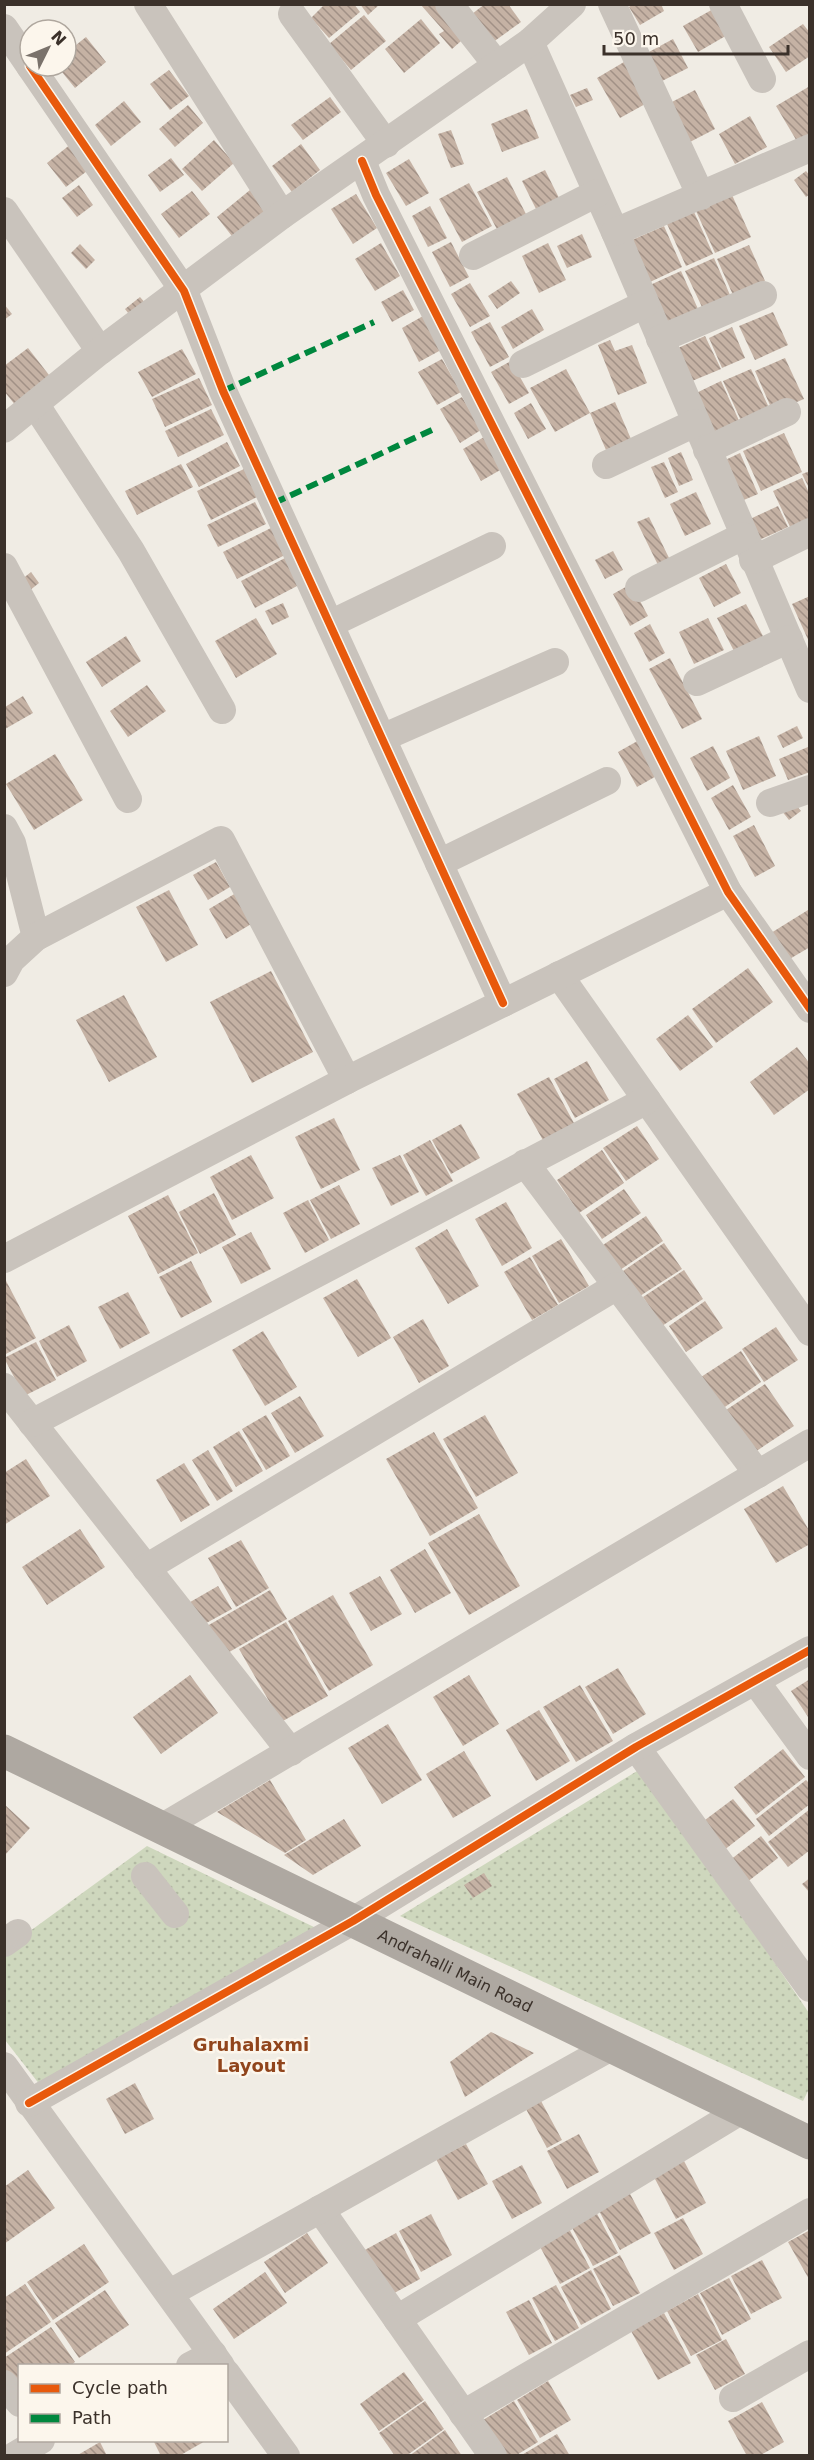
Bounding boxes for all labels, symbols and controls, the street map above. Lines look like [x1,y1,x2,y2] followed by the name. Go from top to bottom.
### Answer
[18,18,78,78] north arrow
[604,18,788,56] scale bar
[47,27,70,49] text: N
[613,28,659,49] text: 50 m
[375,1925,536,2017] street label: Andrahalli Main Road
[193,2034,309,2076] district label: Gruhalaxmi Layout
[18,2364,228,2442] legend
[72,2377,168,2398] text: Cycle path
[72,2407,112,2428] text: Path

